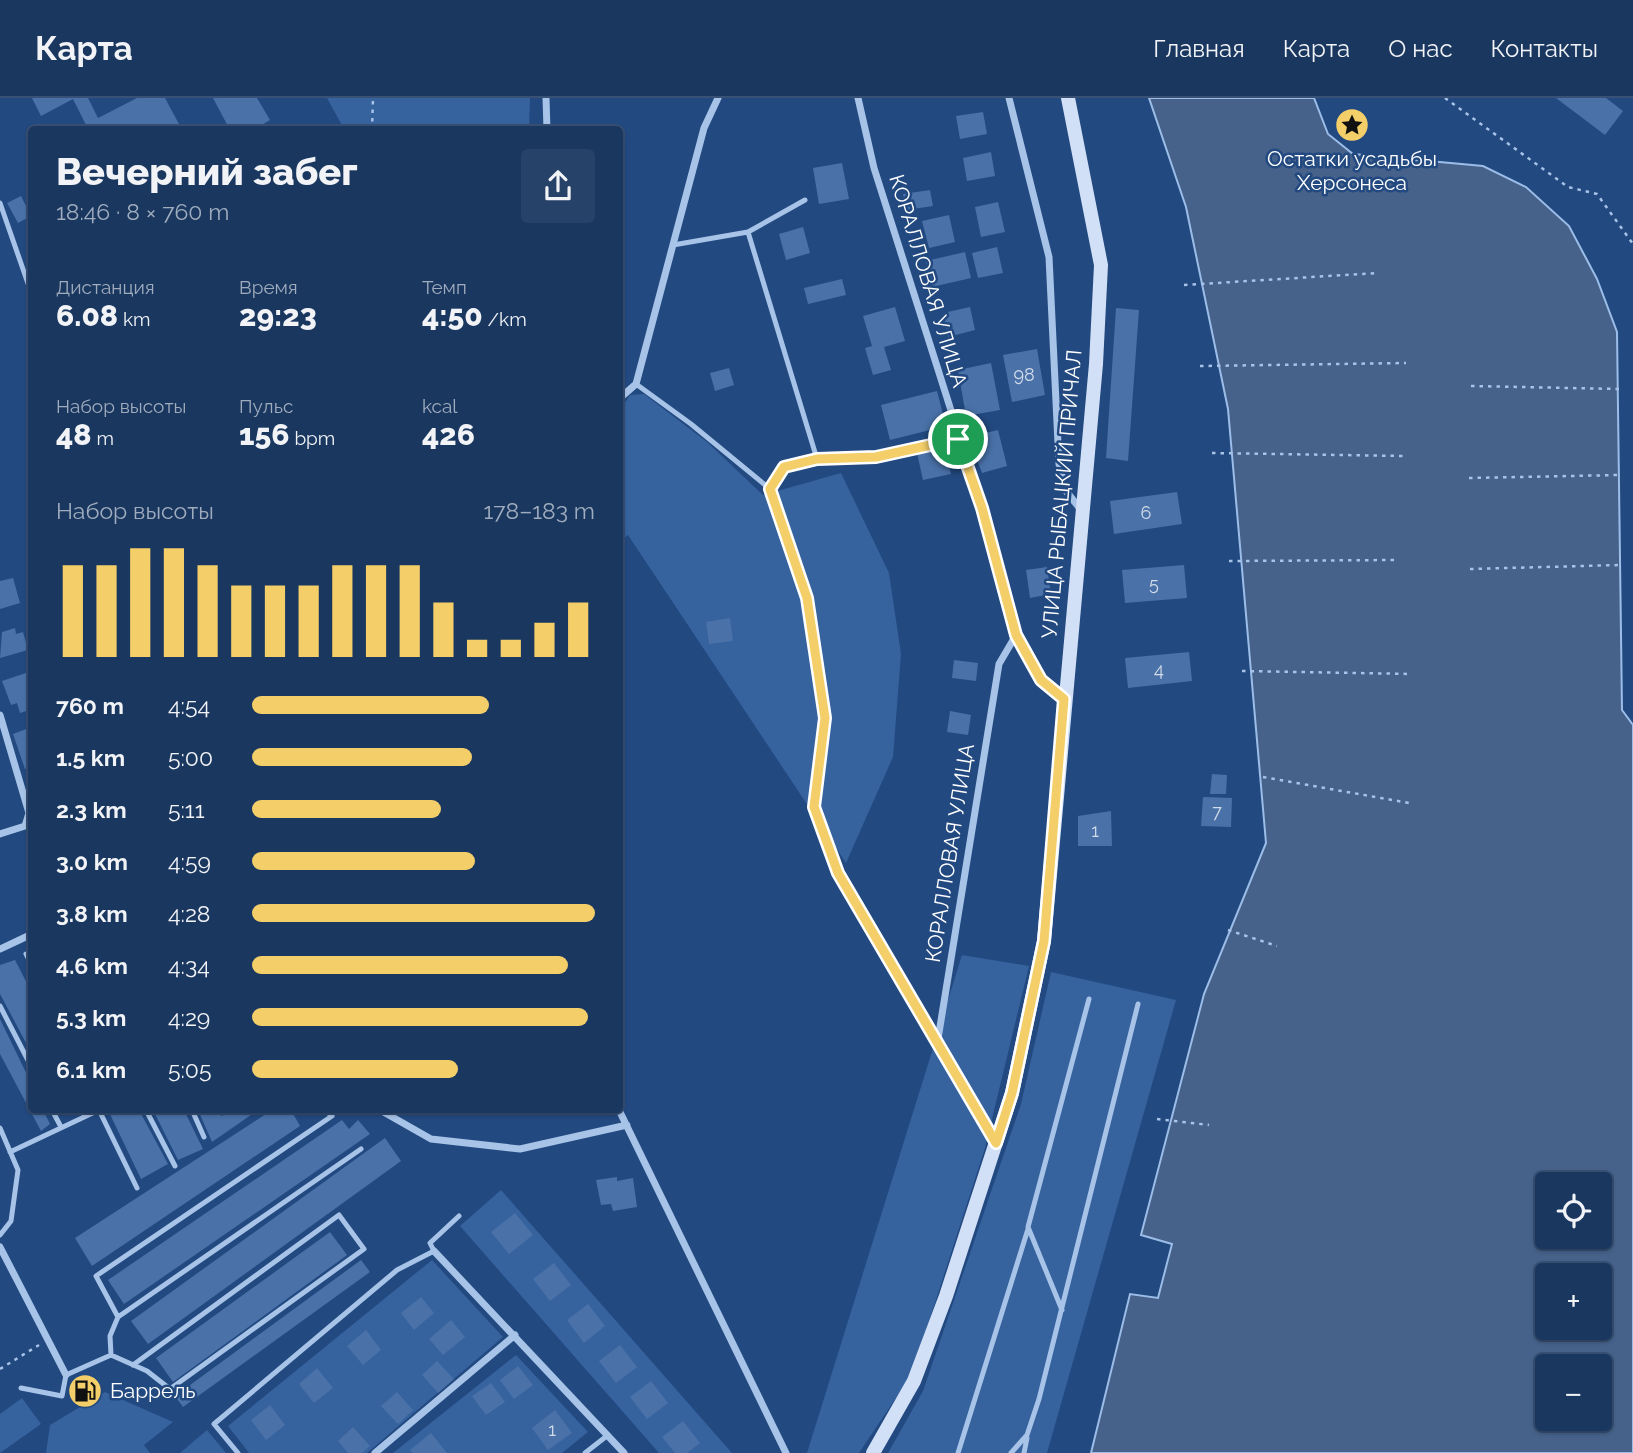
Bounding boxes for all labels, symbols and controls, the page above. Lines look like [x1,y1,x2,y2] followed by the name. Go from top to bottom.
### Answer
[35,29,133,68] text: Карта
[1153,34,1245,63] text: Главная
[1283,34,1350,63] text: Карта
[1388,34,1453,63] text: О нас
[1491,34,1598,63] text: Контакты
[1333,106,1371,144] place icon: Остатки усадьбы Херсонеса
[1267,146,1437,195] place label: Остатки усадьбы Херсонеса
[56,149,358,194] text: Вечерний забег
[521,149,595,223] button: share
[884,171,973,390] street label: КОРАЛЛОВАЯ УЛИЦА
[56,198,229,225] text: 18:46 · 8 × 760 m
[56,276,155,298] text: Дистанция
[239,276,298,298] text: Время
[422,276,467,298] text: Темп
[56,298,118,333] text: 6.08
[239,298,317,333] text: 29:23
[422,298,483,333] text: 4:50
[118,308,150,330] text: km
[483,308,527,330] text: /km
[1036,348,1087,639] street label: УЛИЦА РЫБАЦКИЙ ПРИЧАЛ
[1013,364,1035,385] house number: 98
[56,395,186,417] text: Набор высоты
[239,395,293,417] text: Пульс
[422,395,458,417] text: kcal
[928,409,988,469] pin
[56,417,92,452] text: 48
[239,417,290,452] text: 156
[422,417,475,452] text: 426
[939,420,977,458] icon: arrive
[92,427,114,449] text: m
[290,427,335,449] text: bpm
[56,497,214,524] text: Набор высоты
[484,497,595,524] text: 178–183 m
[1141,502,1152,523] house number: 6
[1149,573,1159,594] house number: 5
[1154,659,1164,680] house number: 4
[56,692,124,719] text: 760 m
[168,692,210,719] text: 4:54
[920,742,979,964] street label: КОРАЛЛОВАЯ УЛИЦА
[56,744,125,771] text: 1.5 km
[168,744,213,771] text: 5:00
[56,796,127,823] text: 2.3 km
[168,796,205,823] text: 5:11
[1212,801,1222,822] house number: 7
[1091,820,1099,841] house number: 1
[56,848,128,875] text: 3.0 km
[168,848,211,875] text: 4:59
[56,900,128,927] text: 3.8 km
[168,900,211,927] text: 4:28
[56,952,128,979] text: 4.6 km
[168,952,210,979] text: 4:34
[56,1004,127,1031] text: 5.3 km
[168,1004,210,1031] text: 4:29
[56,1056,126,1083] text: 6.1 km
[168,1056,211,1083] text: 5:05
[1535,1172,1612,1431] map controls
[1535,1172,1612,1249] button: locate
[1535,1263,1612,1340] button: +
[1535,1354,1612,1431] button: −
[66,1372,104,1410] fuel station icon: Баррель
[110,1378,196,1403] place label: Баррель
[548,1419,556,1440] house number: 1

